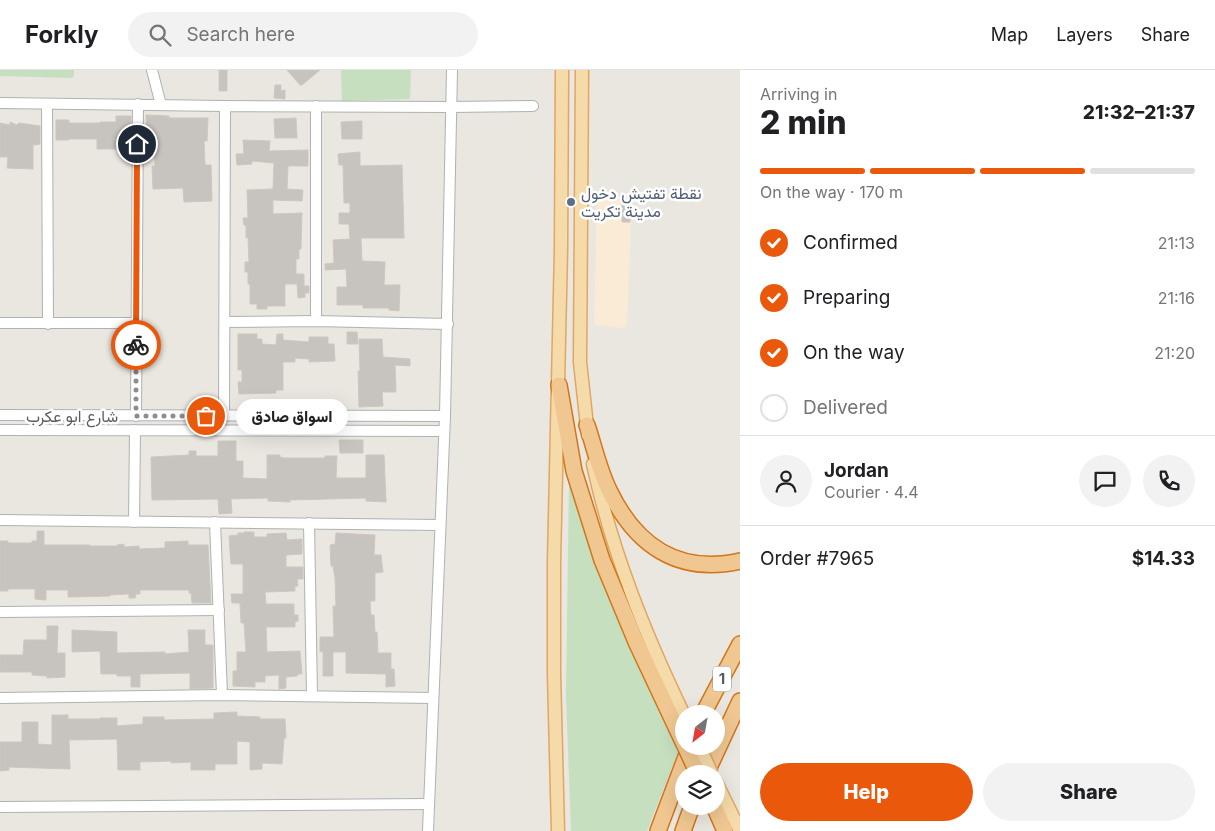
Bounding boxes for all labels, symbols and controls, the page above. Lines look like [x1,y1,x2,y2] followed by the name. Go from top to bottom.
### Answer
[128,12,478,57] search box
[25,20,98,49] text: Forkly
[146,21,174,49] icon: search
[186,23,295,46] text: Search here
[991,24,1028,45] text: Map
[1056,24,1113,45] text: Layers
[1141,24,1190,45] text: Share
[760,84,837,104] text: Arriving in
[1083,101,1195,124] text: 21:32–21:37
[760,103,846,142] text: 2 min
[116,123,158,165] pin
[123,130,151,158] icon: home
[760,182,903,202] text: On the way · 170 m
[581,183,702,222] place label: نقطة تفتيش دخول مدينة تكريت
[565,196,577,208] marker: نقطة تفتيش دخول مدينة تكريت
[760,229,788,257] icon: check
[803,231,898,254] text: Confirmed
[1158,233,1195,253] text: 21:13
[760,284,788,312] icon: check
[803,286,890,309] text: Preparing
[1158,288,1195,308] text: 21:16
[111,320,161,370] courier
[122,331,150,359] icon: bike
[760,339,788,367] icon: check
[803,341,905,364] text: On the way
[1154,343,1195,363] text: 21:20
[185,395,227,437] pin
[803,396,888,419] text: Delivered
[236,398,348,434] callout: اسواق صادق
[192,402,220,430] icon: bag
[26,406,118,428] street label: شارع ابو عكرب
[251,406,333,426] text: اسواق صادق
[760,455,812,507] button: person
[1079,455,1131,507] button: chat
[1143,455,1195,507] button: phone
[824,459,889,482] text: Jordan
[824,482,919,502] text: Courier · 4.4
[760,547,874,570] text: Order #7965
[1132,547,1195,570] text: $14.33
[713,666,731,692] road number: 1
[675,705,725,755] north arrow
[675,705,725,815] map controls
[760,763,973,821] button: Help
[983,763,1195,821] button: Share
[675,765,725,815] button: layers

